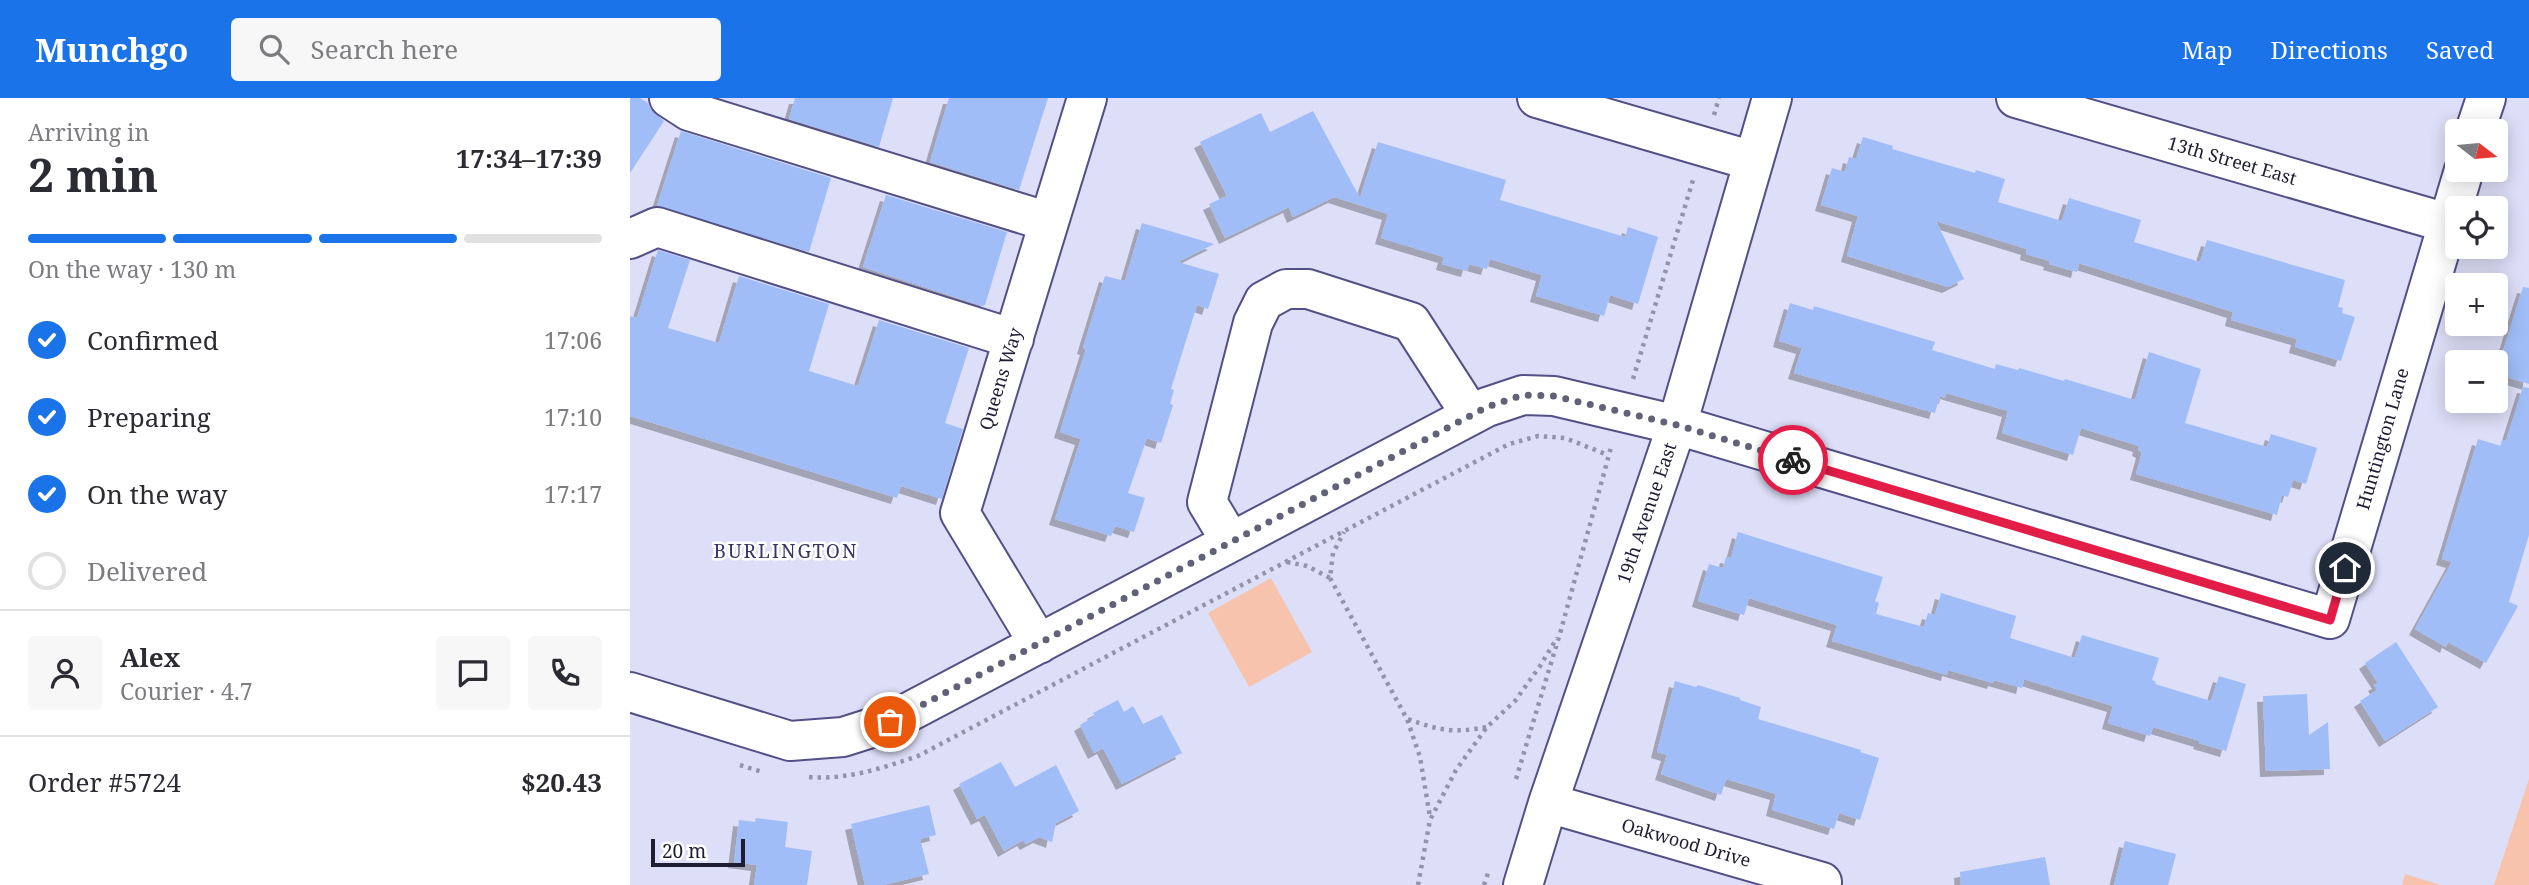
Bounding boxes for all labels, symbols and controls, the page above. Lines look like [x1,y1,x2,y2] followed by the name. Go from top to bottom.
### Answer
[231,18,721,81] search box
[35,27,189,72] text: Munchgo
[255,30,293,68] icon: search
[311,31,458,67] text: Search here
[2182,33,2233,66] text: Map
[2271,33,2388,66] text: Directions
[2426,33,2494,66] text: Saved
[28,116,149,148] text: Arriving in
[2445,119,2508,182] north arrow
[2445,119,2508,413] map controls
[2165,130,2300,190] street label: 13th Street East
[456,140,602,176] text: 17:34–17:39
[28,143,158,205] text: 2 min
[2445,196,2508,259] button: locate
[28,253,236,285] text: On the way · 130 m
[2445,273,2508,336] button: +
[28,321,66,359] icon: check
[87,322,219,358] text: Confirmed
[544,324,602,356] text: 17:06
[973,324,1027,433] street label: Queens Way
[2445,350,2508,413] button: −
[2350,365,2414,512] street label: Huntington Lane
[28,398,66,436] icon: check
[87,399,211,435] text: Preparing
[544,401,602,433] text: 17:10
[1758,425,1828,495] courier
[1611,439,1681,586] street label: 19th Avenue East
[1774,441,1812,479] icon: bike
[28,475,66,513] icon: check
[87,476,227,512] text: On the way
[544,478,602,510] text: 17:17
[714,538,858,564] district label: BURLINGTON
[2315,538,2375,598] pin
[2326,549,2364,587] icon: home
[87,553,207,589] text: Delivered
[28,636,102,710] button: person
[436,636,510,710] button: chat
[528,636,602,710] button: phone
[120,639,180,675] text: Alex
[120,675,253,707] text: Courier · 4.7
[860,692,920,752] pin
[871,703,909,741] icon: bag
[28,764,181,800] text: Order #5724
[521,764,602,800] text: $20.43
[1619,812,1754,872] street label: Oakwood Drive
[651,836,746,868] scale bar
[662,838,706,864] text: 20 m

